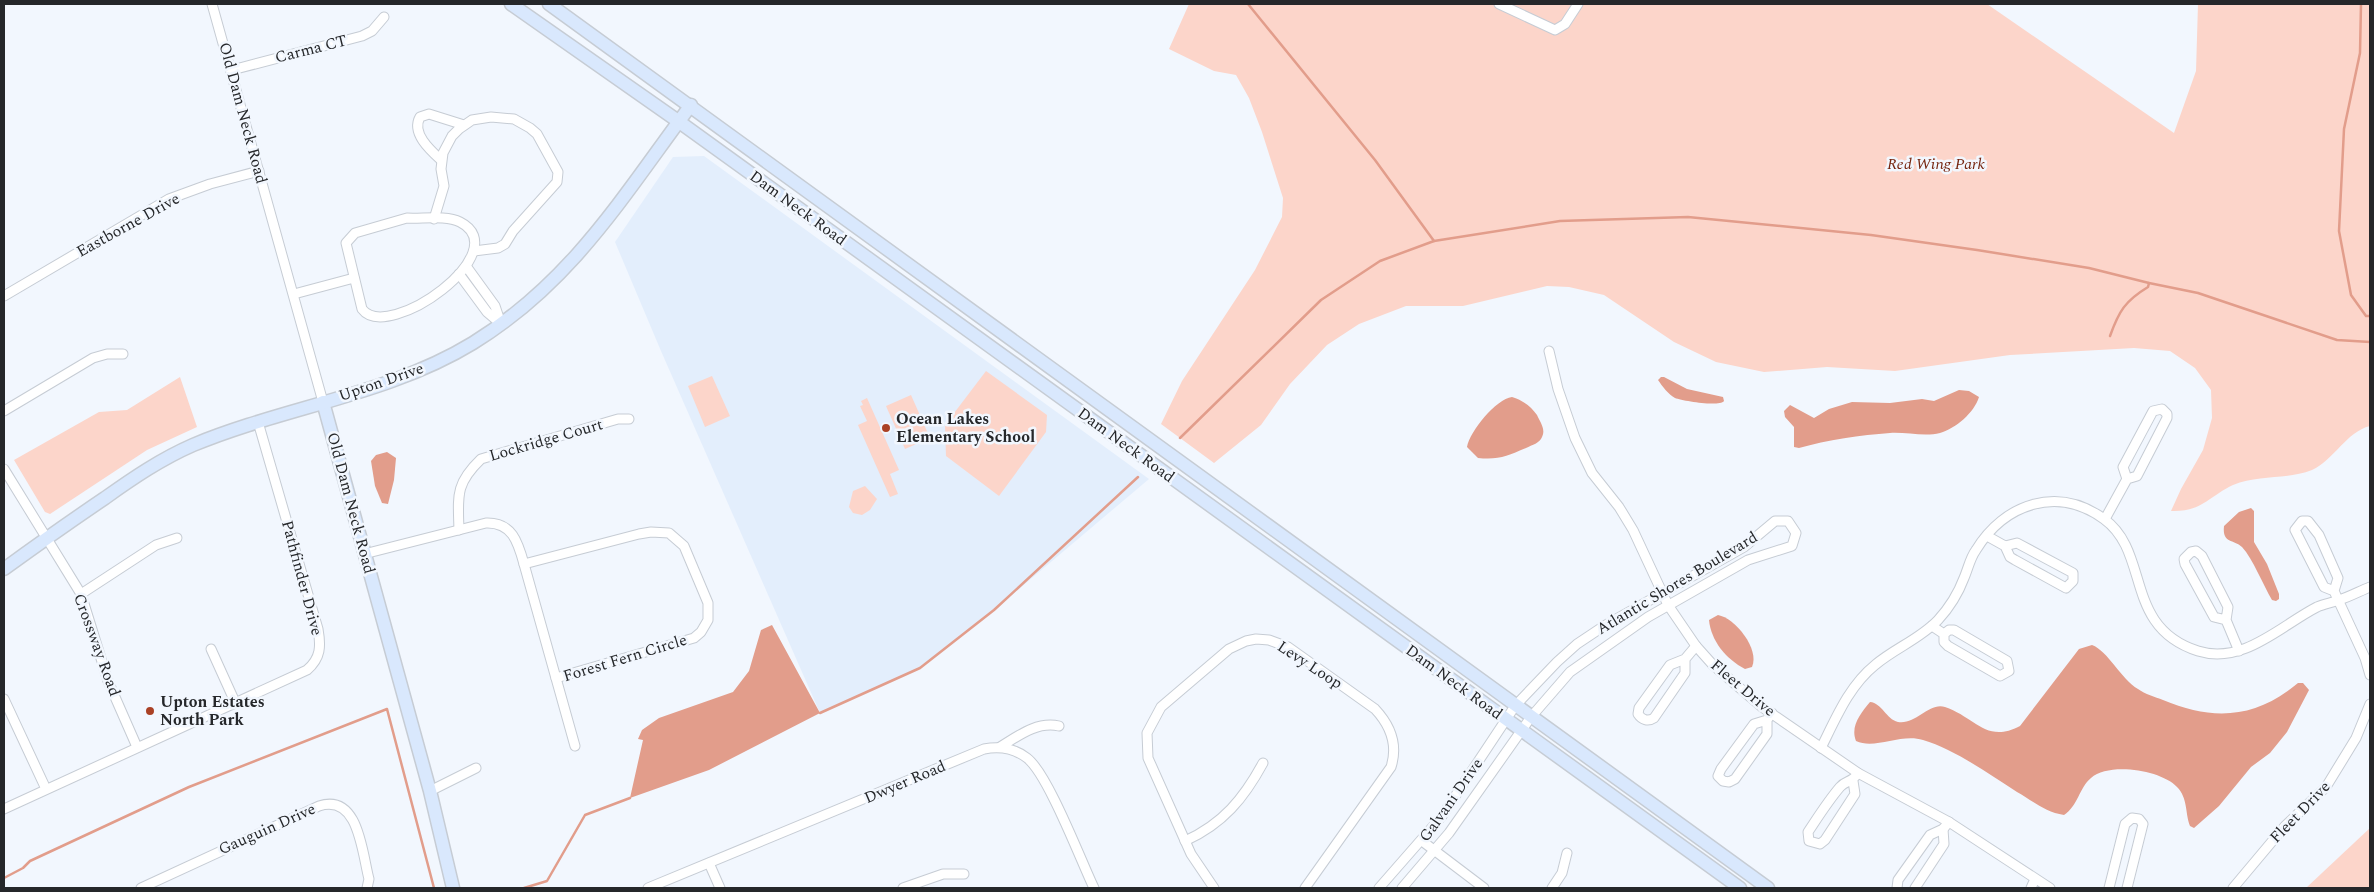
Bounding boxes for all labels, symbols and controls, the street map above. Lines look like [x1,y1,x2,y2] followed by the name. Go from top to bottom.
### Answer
[272,28,350,70] street label: Carma CT
[213,40,273,187] street label: Old Dam Neck Road
[1887,152,1986,176] park label: Red Wing Park
[744,164,852,252] street label: Dam Neck Road
[72,187,184,263] street label: Eastborne Drive
[335,356,427,408] street label: Upton Drive
[1072,401,1180,489] street label: Dam Neck Road
[896,407,1035,449] place label: Ocean Lakes Elementary School
[486,412,606,468] street label: Lockridge Court
[880,422,892,434] marker: Ocean Lakes Elementary School
[321,430,381,577] street label: Old Dam Neck Road
[275,518,329,638] street label: Pathfinder Drive
[1592,525,1762,641] street label: Atlantic Shores Boulevard
[67,590,127,700] street label: Crossway Road
[560,628,690,688] street label: Forest Fern Circle
[1273,635,1347,695] street label: Levy Loop
[1400,638,1508,726] street label: Dam Neck Road
[1705,654,1781,722] street label: Fleet Drive
[160,690,265,732] place label: Upton Estates North Park
[144,705,156,717] marker: Upton Estates North Park
[1413,753,1489,847] street label: Galvani Drive
[860,754,950,810] street label: Dwyer Road
[2264,775,2336,849] street label: Fleet Drive
[214,797,320,861] street label: Gauguin Drive

